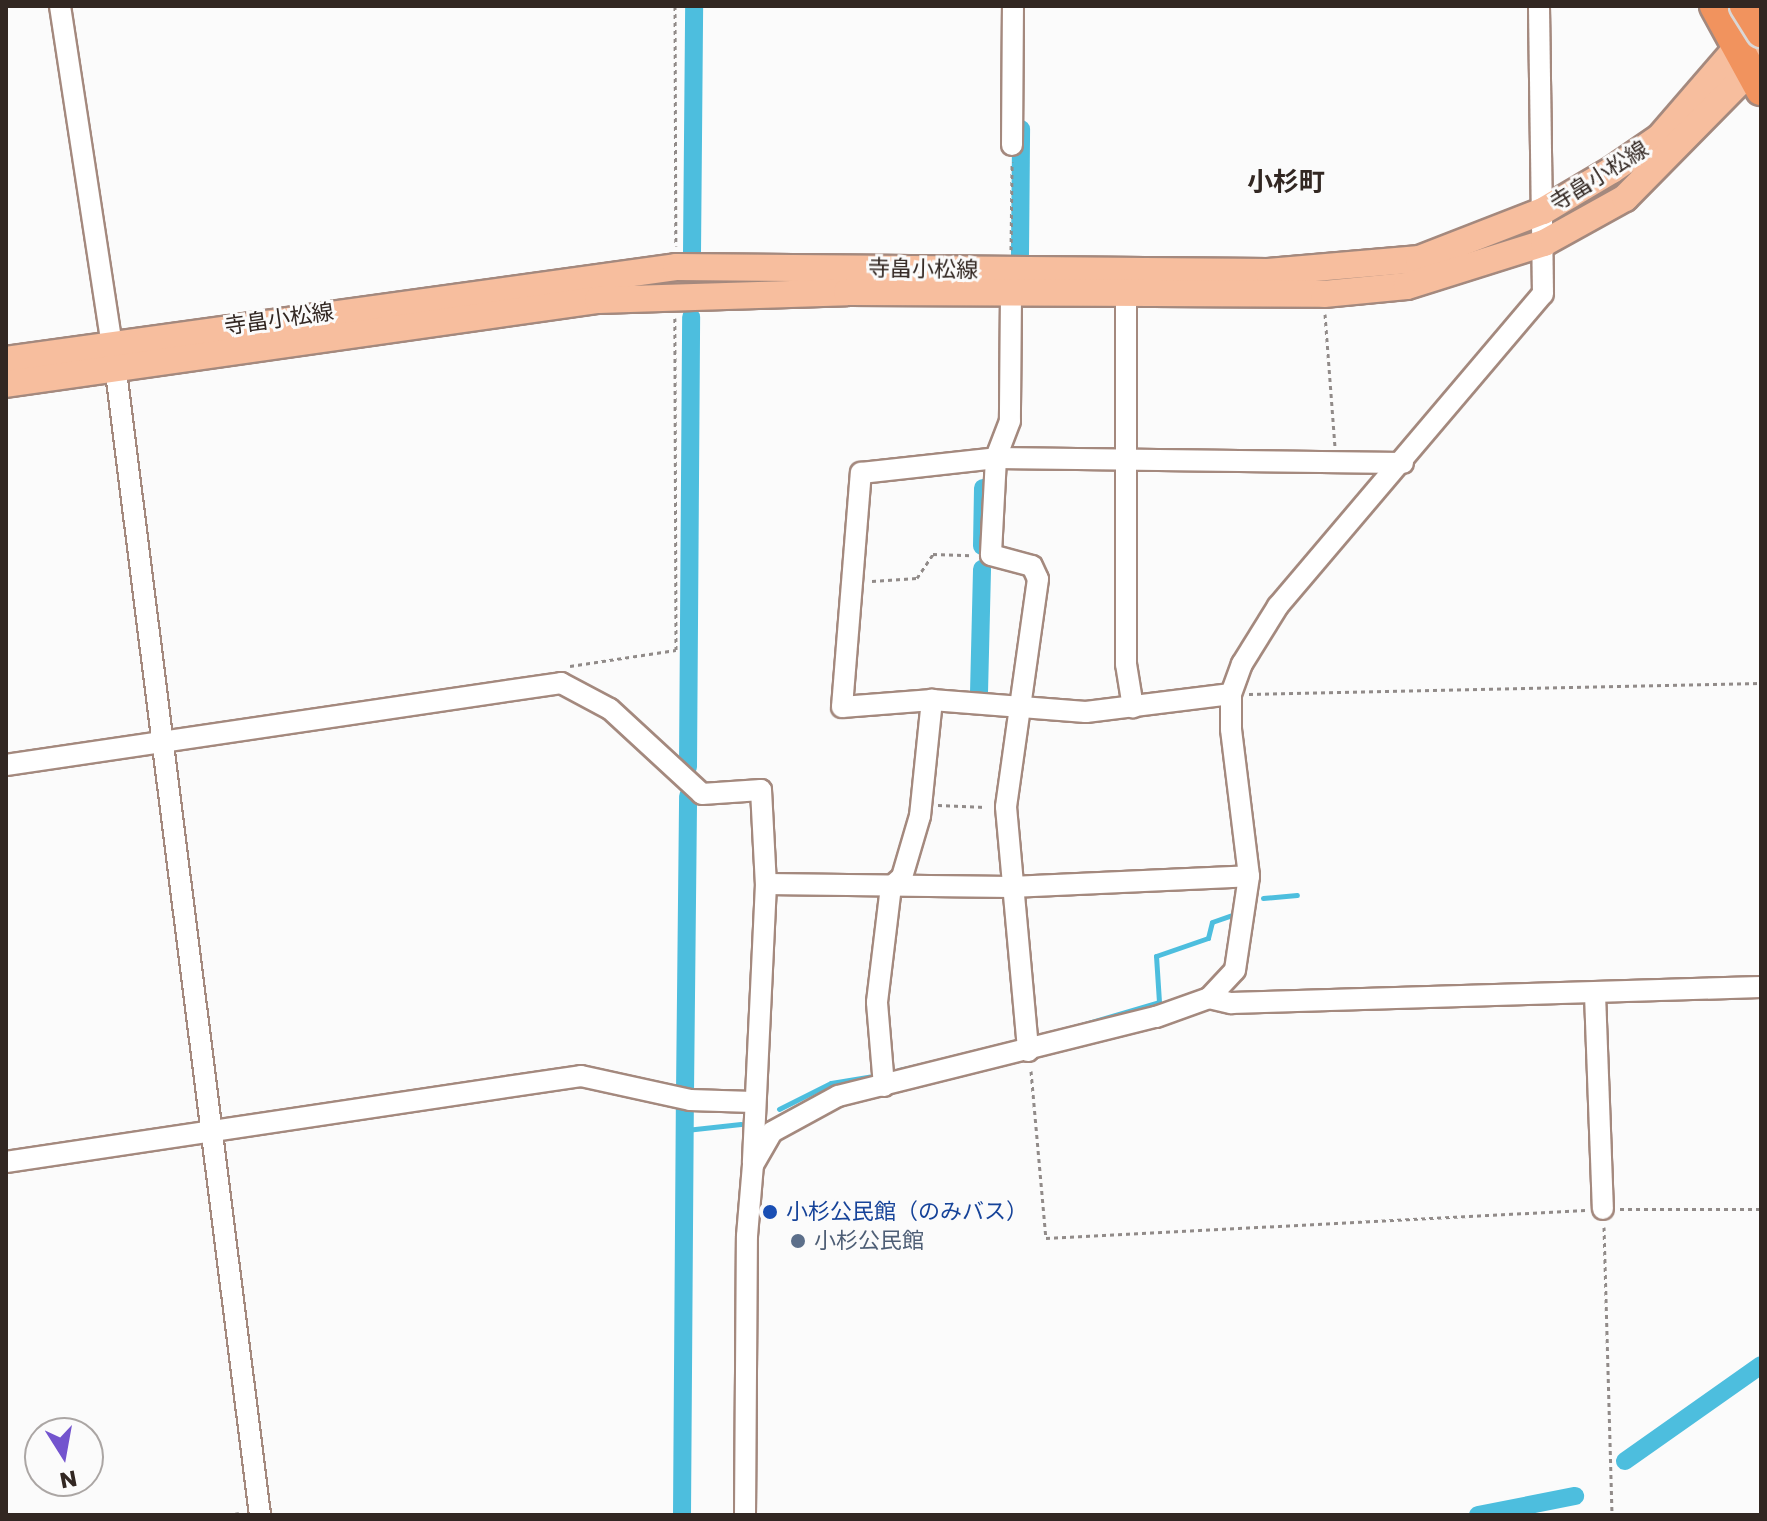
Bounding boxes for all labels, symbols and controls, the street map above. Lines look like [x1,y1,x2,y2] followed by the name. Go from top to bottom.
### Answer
[1545,136,1653,216] street label: 寺畠小松線
[1247,167,1325,199] district label: 小杉町
[868,255,978,283] street label: 寺畠小松線
[223,298,335,340] street label: 寺畠小松線
[786,1199,1028,1225] place label: 小杉公民館（のみバス）
[761,1203,779,1221] marker: 小杉公民館（のみバス）
[814,1228,924,1254] place label: 小杉公民館
[789,1232,807,1250] marker: 小杉公民館
[24,1417,104,1497] north arrow
[57,1462,79,1496] text: N

